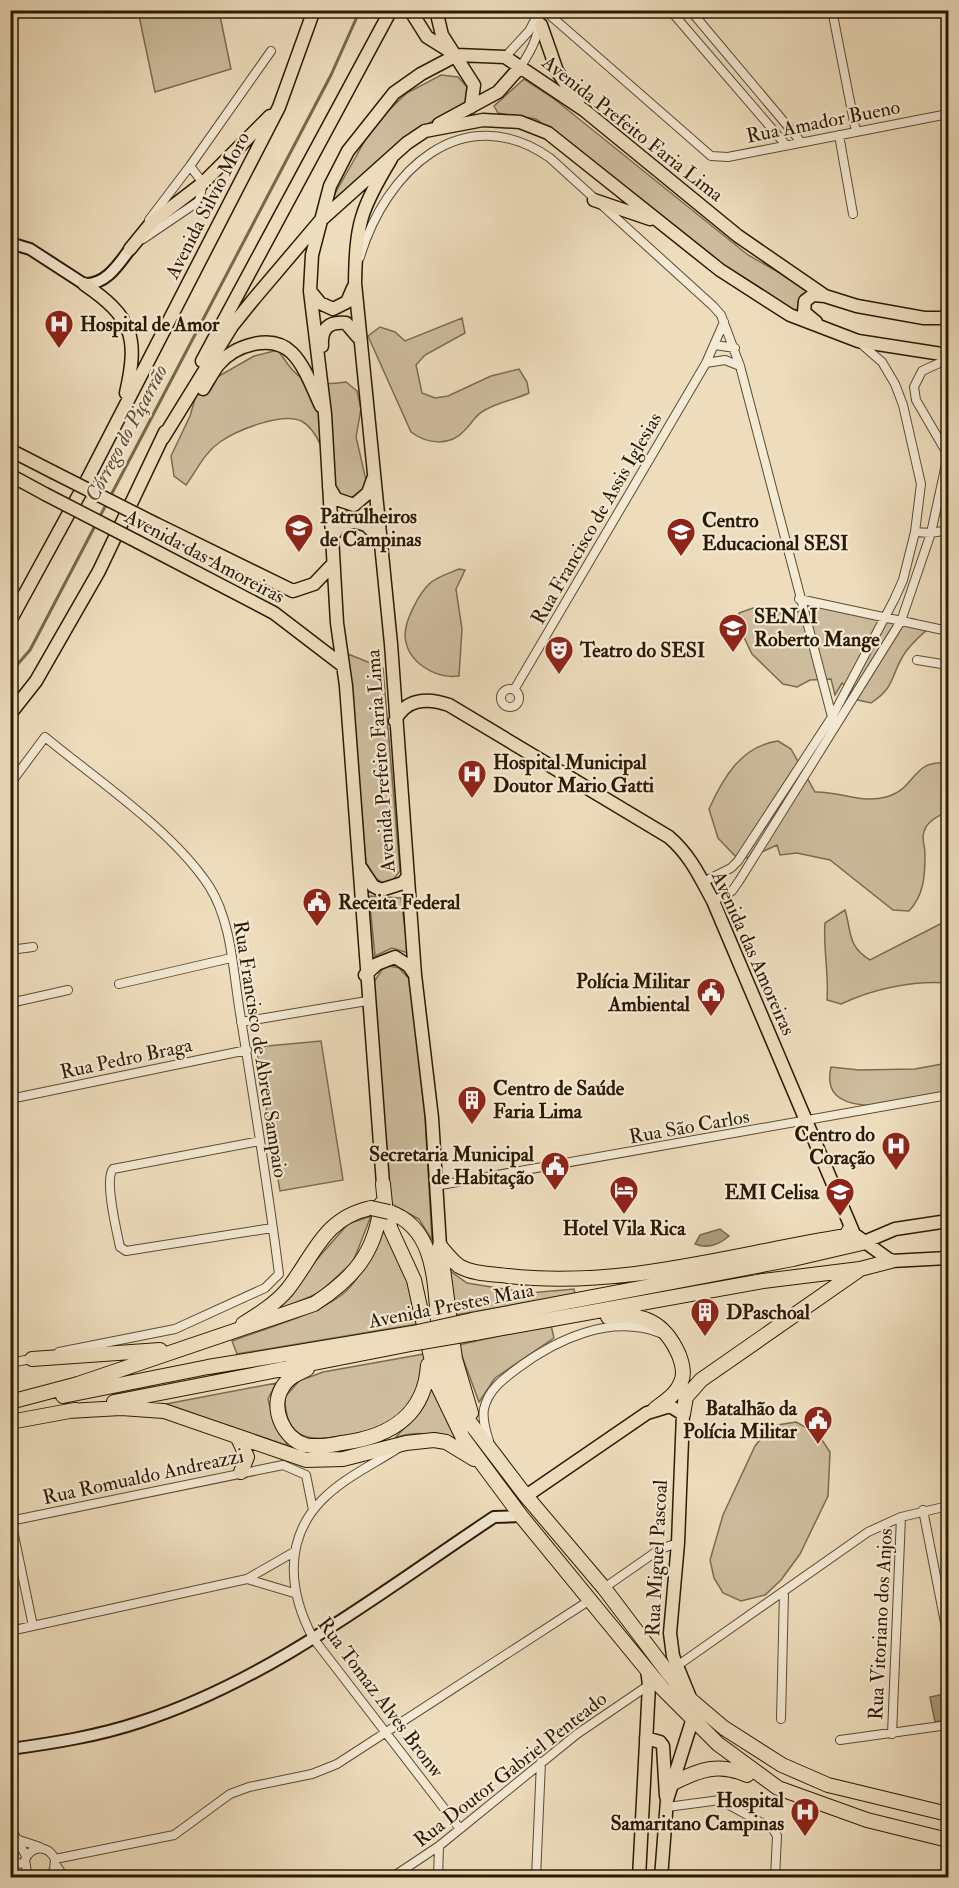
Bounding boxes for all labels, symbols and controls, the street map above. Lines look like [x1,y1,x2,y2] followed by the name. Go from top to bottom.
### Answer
[536,49,729,207] street label: Avenida Prefeito Faria Lima
[744,94,902,149] street label: Rua Amador Bueno
[159,128,255,284] street label: Avenida Silvio Moro
[43,308,75,350] hospital icon: Hospital de Amor
[80,312,220,338] place label: Hospital de Amor
[79,360,174,507] water label: Córrego do Piçarrão
[525,408,668,629] street label: Rua Francisco de Assis Iglesias
[120,503,289,609] street label: Avenida das Amoreiras
[320,504,422,553] place label: Patrulheiros de Campinas
[702,508,848,556] place label: Centro Educacional SESI
[283,512,315,554] school or university icon: Patrulheiros de Campinas
[665,516,697,558] school or university icon: Centro Educacional SESI
[754,604,880,653] place label: SENAI Roberto Mange
[717,612,749,654] school or university icon: SENAI Roberto Mange
[543,634,575,676] theatre icon: Teatro do SESI
[579,638,705,663] place label: Teatro do SESI
[360,648,401,874] street label: Avenida Prefeito Faria Lima
[493,750,655,798] place label: Hospital Municipal Doutor Mario Gatti
[456,758,488,800] hospital icon: Hospital Municipal Doutor Mario Gatti
[706,866,801,1039] street label: Avenida das Amoreiras
[301,886,333,928] public building icon: Receita Federal
[338,890,461,915] place label: Receita Federal
[227,919,293,1180] street label: Rua Francisco de Abreu Sampaio
[576,969,691,1017] place label: Polícia Militar Ambiental
[695,976,727,1018] public building icon: Polícia Militar Ambiental
[58,1032,195,1085] street label: Rua Pedro Braga
[493,1076,625,1124] place label: Centro de Saúde Faria Lima
[456,1084,488,1126] building icon: Centro de Saúde Faria Lima
[627,1104,751,1149] street label: Rua São Carlos
[795,1122,875,1170] place label: Centro do Coração
[880,1130,912,1172] hospital icon: Centro do Coração
[369,1142,535,1190] place label: Secretaria Municipal de Habitação
[539,1150,571,1192] public building icon: Secretaria Municipal de Habitação
[608,1174,640,1216] hotel icon: Hotel Vila Rica
[824,1176,856,1218] school or university icon: EMI Celisa
[724,1180,820,1205] place label: EMI Celisa
[563,1216,686,1241] place label: Hotel Vila Rica
[365,1277,537,1334] street label: Avenida Prestes Maia
[689,1296,721,1338] building icon: DPaschoal
[726,1300,811,1325] place label: DPaschoal
[683,1396,798,1444] place label: Batalhão da Polícia Militar
[802,1404,834,1446] public building icon: Batalhão da Polícia Militar
[40,1443,246,1510] street label: Rua Romualdo Andreazzi
[640,1479,673,1637] street label: Rua Miguel Pascoal
[863,1527,898,1721] street label: Rua Vitoriano dos Anjos
[312,1612,449,1783] street label: Rua Tomaz Alves Bronw
[409,1686,612,1853] street label: Rua Doutor Gabriel Penteado
[610,1788,785,1837] place label: Hospital Samaritano Campinas
[789,1796,821,1838] hospital icon: Hospital Samaritano Campinas

